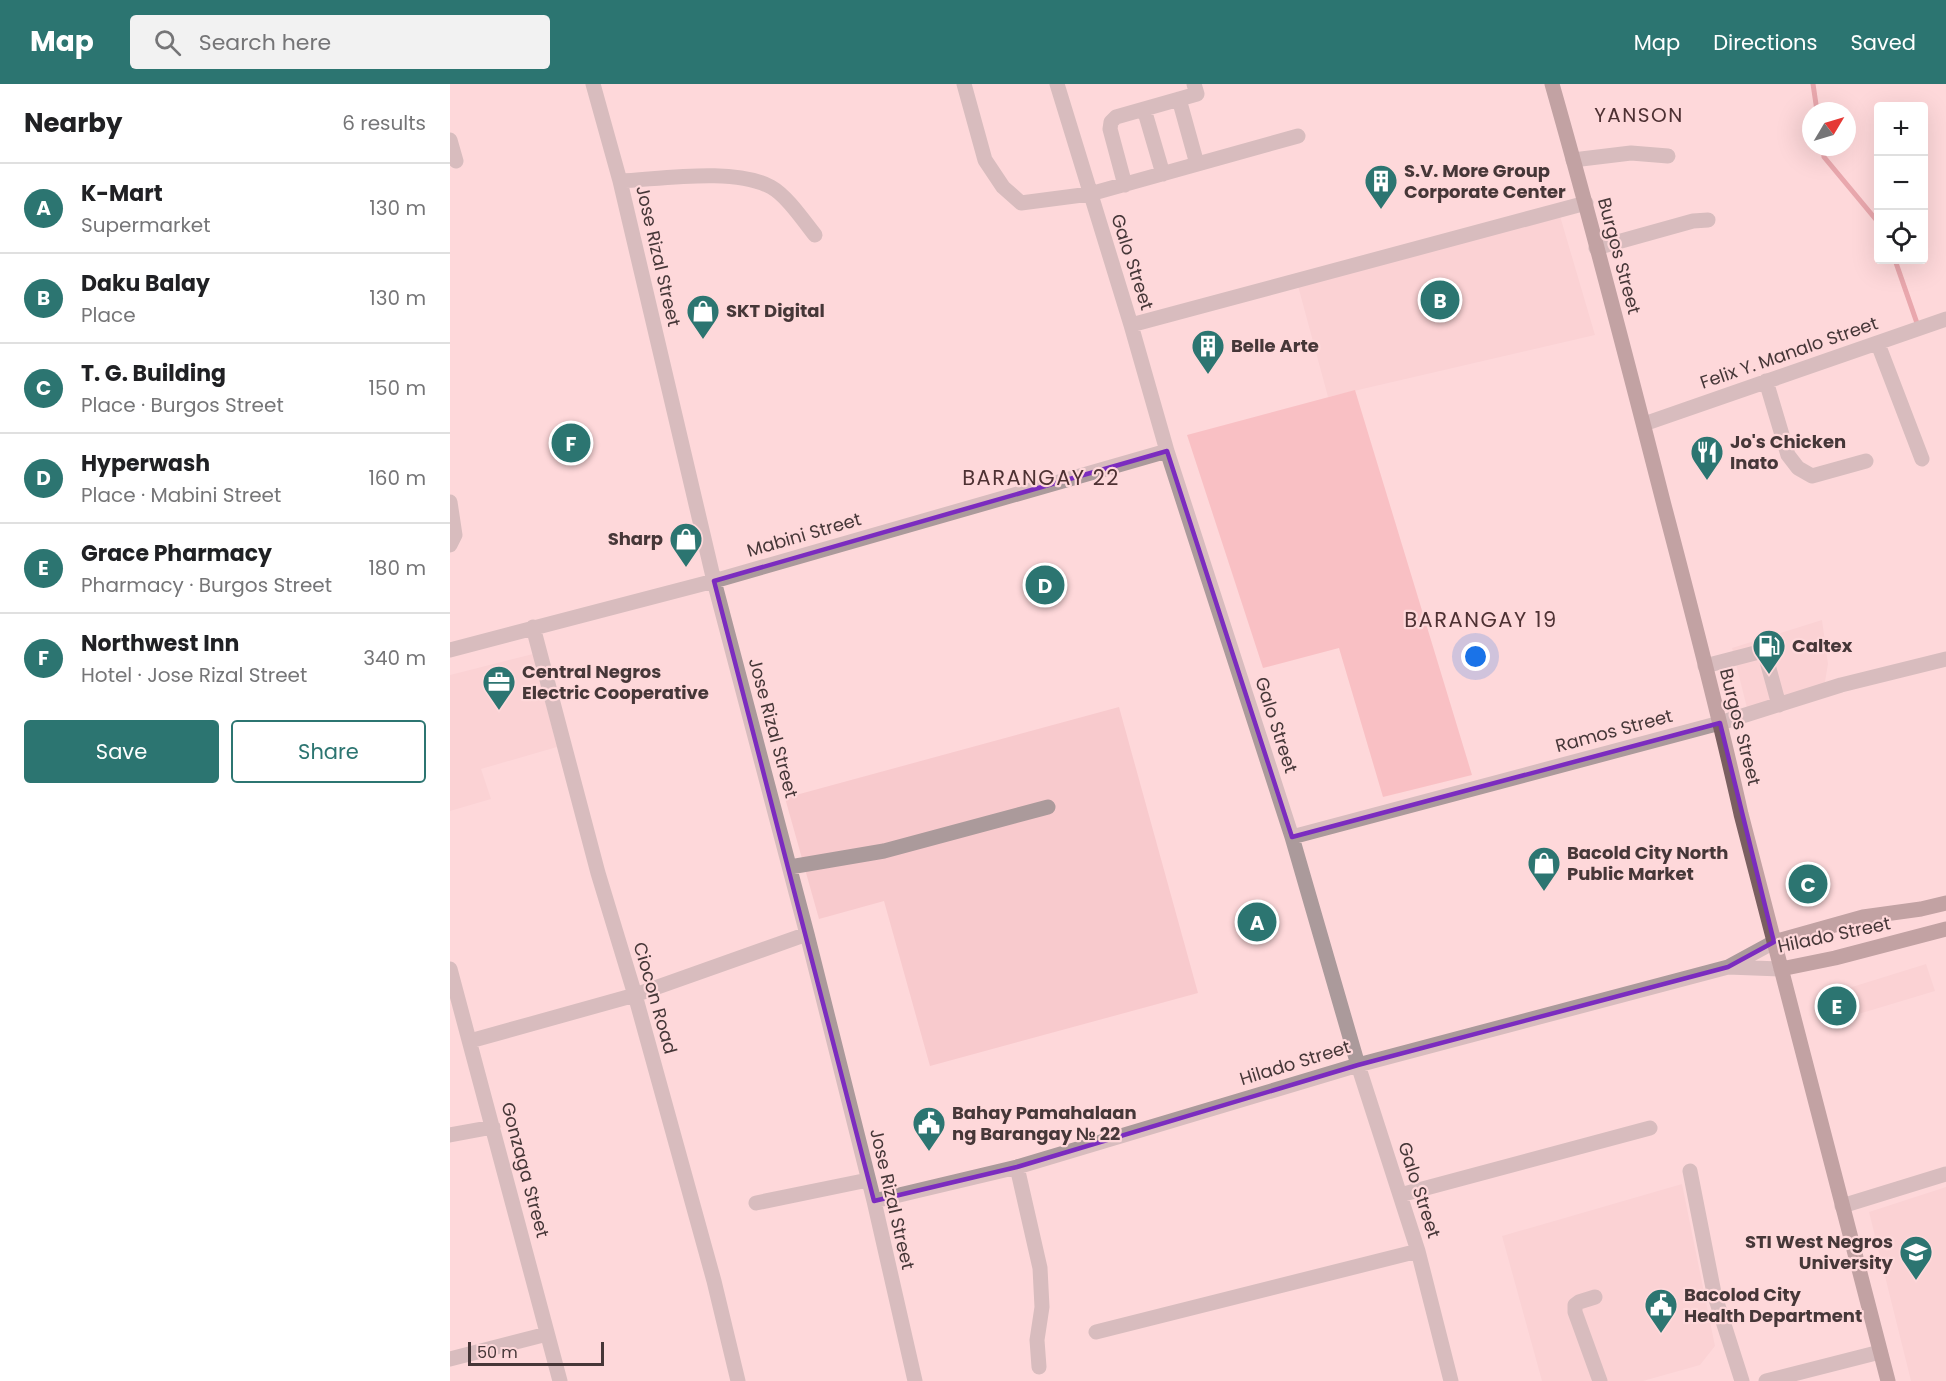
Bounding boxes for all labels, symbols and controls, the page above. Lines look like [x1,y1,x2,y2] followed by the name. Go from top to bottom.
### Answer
[130,15,550,69] search box
[30,22,94,61] text: Map
[151,26,184,59] icon: search
[199,27,331,58] text: Search here
[1634,28,1680,57] text: Map
[1713,28,1817,57] text: Directions
[1850,28,1916,57] text: Saved
[1594,101,1684,129] district label: YANSON
[1802,102,1856,156] north arrow
[1874,102,1928,264] map controls
[1874,102,1928,156] button: +
[24,105,122,141] text: Nearby
[342,109,426,137] text: 6 results
[1874,156,1928,210] button: −
[1404,158,1566,204] place label: S.V. More Group Corporate Center
[1363,163,1399,210] building icon: S.V. More Group Corporate Center
[81,178,163,209] text: K-Mart
[630,183,687,329] street label: Jose Rizal Street
[36,194,51,222] text: A
[369,194,426,222] text: 130 m
[1592,195,1647,317] street label: Burgos Street
[1874,210,1928,264] button: locate
[81,211,210,239] text: Supermarket
[1105,211,1160,313] street label: Galo Street
[81,268,210,299] text: Daku Balay
[1420,278,1460,322] pin: B
[37,284,50,312] text: B
[369,284,426,312] text: 130 m
[685,293,721,340] shop icon: SKT Digital
[726,298,825,323] place label: SKT Digital
[81,301,136,329] text: Place
[1697,310,1881,395] street label: Felix Y. Manalo Street
[1190,328,1226,375] building icon: Belle Arte
[1231,333,1319,358] place label: Belle Arte
[81,358,226,389] text: T. G. Building
[36,374,51,402] text: C
[369,374,426,402] text: 150 m
[81,391,284,419] text: Place · Burgos Street
[552,420,590,466] pin: F
[1730,429,1846,475] place label: Jo's Chicken Inato
[1689,434,1725,481] restaurant icon: Jo's Chicken Inato
[81,448,210,479] text: Hyperwash
[962,463,1120,492] district label: BARANGAY 22
[36,464,51,492] text: D
[368,464,426,492] text: 160 m
[81,481,281,509] text: Place · Mabini Street
[744,506,864,563] street label: Mabini Street
[668,521,704,568] shop icon: Sharp
[608,526,663,551] place label: Sharp
[81,538,272,569] text: Grace Pharmacy
[38,554,49,582] text: E
[368,554,426,582] text: 180 m
[1026,562,1064,608] pin: D
[81,571,332,599] text: Pharmacy · Burgos Street
[1404,605,1558,634] district label: BARANGAY 19
[81,628,239,659] text: Northwest Inn
[1751,628,1787,675] fuel station icon: Caltex
[1792,633,1853,658] place label: Caltex
[1461,642,1490,671] your location
[38,644,49,672] text: F
[363,644,426,672] text: 340 m
[743,655,804,801] street label: Jose Rizal Street
[522,659,709,705] place label: Central Negros Electric Cooperative
[81,661,307,689] text: Hotel · Jose Rizal Street
[481,664,517,711] office icon: Central Negros Electric Cooperative
[1714,666,1767,788] street label: Burgos Street
[1249,674,1304,776] street label: Galo Street
[1553,703,1675,758] street label: Ramos Street
[24,720,219,783] button: Save
[231,720,426,783] button: Share
[1567,840,1728,886] place label: Bacold City North Public Market
[1526,845,1562,892] shop icon: Bacold City North Public Market
[1788,862,1828,906] pin: C
[1238,900,1276,944] pin: A
[1775,910,1893,959] street label: Hilado Street
[628,939,683,1057] street label: Ciocon Road
[1818,984,1856,1028] pin: E
[1236,1034,1353,1091] street label: Hilado Street
[495,1099,556,1240] street label: Gonzaga Street
[952,1100,1137,1146] place label: Bahay Pamahalaan ng Barangay № 22
[911,1105,947,1152] public building icon: Bahay Pamahalaan ng Barangay № 22
[864,1126,921,1272] street label: Jose Rizal Street
[1392,1139,1447,1241] street label: Galo Street
[1745,1229,1894,1275] place label: STI West Negros University
[1898,1234,1934,1281] school or university icon: STI West Negros University
[1684,1282,1862,1328] place label: Bacolod City Health Department
[1643,1287,1679,1334] public building icon: Bacolod City Health Department
[468,1339,604,1366] scale bar
[477,1341,518,1364] text: 50 m

